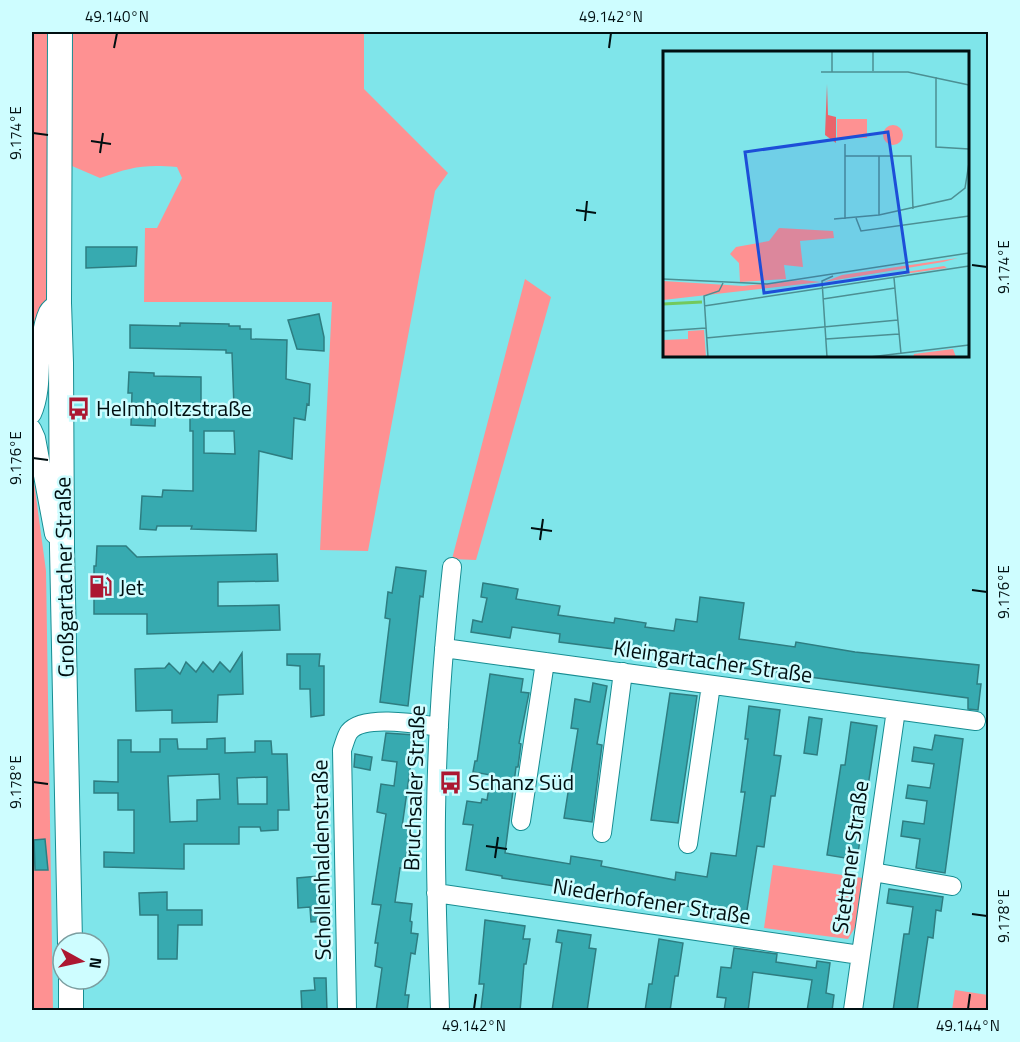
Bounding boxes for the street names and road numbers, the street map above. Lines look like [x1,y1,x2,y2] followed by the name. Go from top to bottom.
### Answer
[45,476,83,678] street label: Großgartacher Straße
[611,630,815,692] street label: Kleingartacher Straße
[394,704,434,872] street label: Bruchsaler Straße
[302,759,340,961] street label: Schollenhaldenstraße
[822,778,878,936] street label: Stettener Straße
[551,869,753,933] street label: Niederhofener Straße

